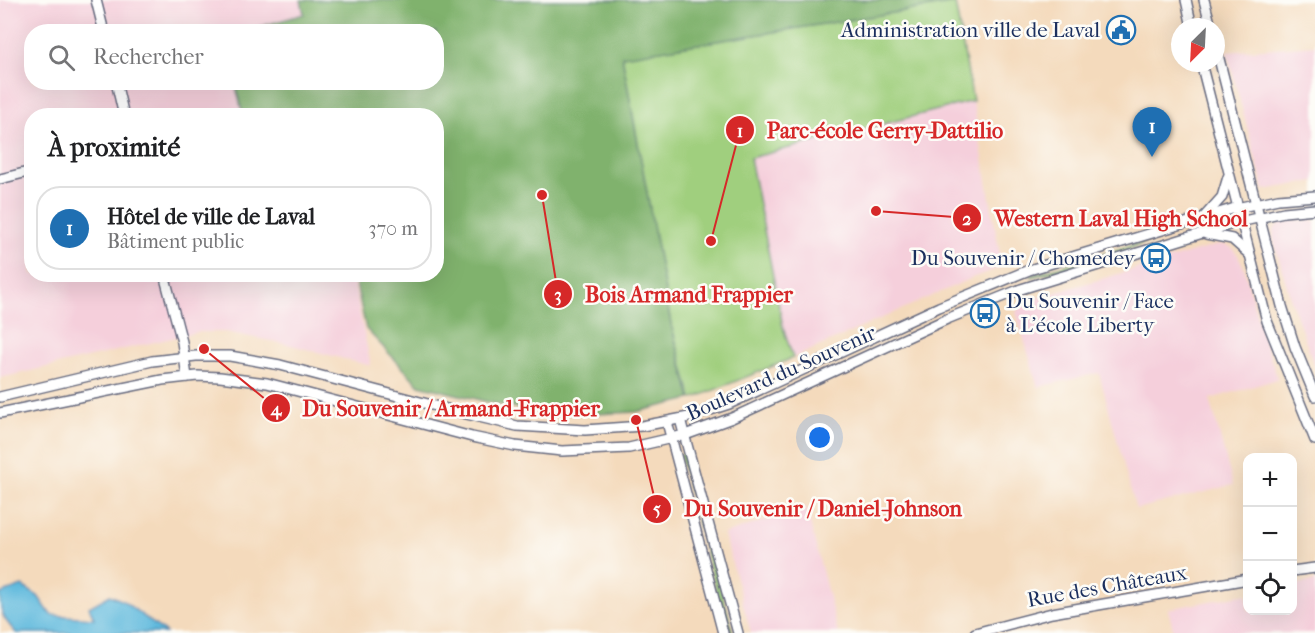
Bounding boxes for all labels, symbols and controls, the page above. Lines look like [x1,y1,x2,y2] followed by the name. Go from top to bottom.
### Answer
[1105,14,1137,46] public building icon: Administration ville de Laval
[840,18,1100,42] place label: Administration ville de Laval
[1171,18,1225,72] north arrow
[24,24,444,90] search box
[45,41,78,74] icon: search
[93,44,204,70] text: Rechercher
[1132,108,1172,157] pin: 1
[725,110,1015,150] callout: Parc-école Gerry-Dattilio
[767,118,1003,144] text: Parc-école Gerry-Dattilio
[737,121,743,142] text: 1
[48,132,180,163] text: À proximité
[952,198,1260,238] callout: Western Laval High School
[107,204,315,230] text: Hôtel de ville de Laval
[993,206,1249,232] text: Western Laval High School
[962,209,972,230] text: 2
[66,217,73,240] text: 1
[368,217,418,240] text: 370 m
[107,230,244,253] text: Bâtiment public
[1140,242,1172,274] bus stop icon: Du Souvenir / Chomedey
[911,246,1136,270] place label: Du Souvenir / Chomedey
[543,274,805,314] callout: Bois Armand Frappier
[585,282,794,308] text: Bois Armand Frappier
[554,285,562,306] text: 3
[1006,289,1174,337] place label: Du Souvenir / Face à L'école Liberty
[969,297,1001,329] bus stop icon: Du Souvenir / Face à L'école Liberty
[682,320,880,426] street label: Boulevard du Souvenir
[261,388,612,428] callout: Du Souvenir / Armand-Frappier
[302,396,600,422] text: Du Souvenir / Armand-Frappier
[270,399,283,420] text: 4
[805,423,834,452] your location
[1243,453,1297,615] map controls
[1243,453,1297,507] button: +
[642,489,974,529] callout: Du Souvenir / Daniel-Johnson
[684,496,962,522] text: Du Souvenir / Daniel-Johnson
[653,499,661,520] text: 5
[1243,507,1297,561] button: −
[1025,560,1189,612] street label: Rue des Châteaux
[1243,561,1297,615] button: locate

